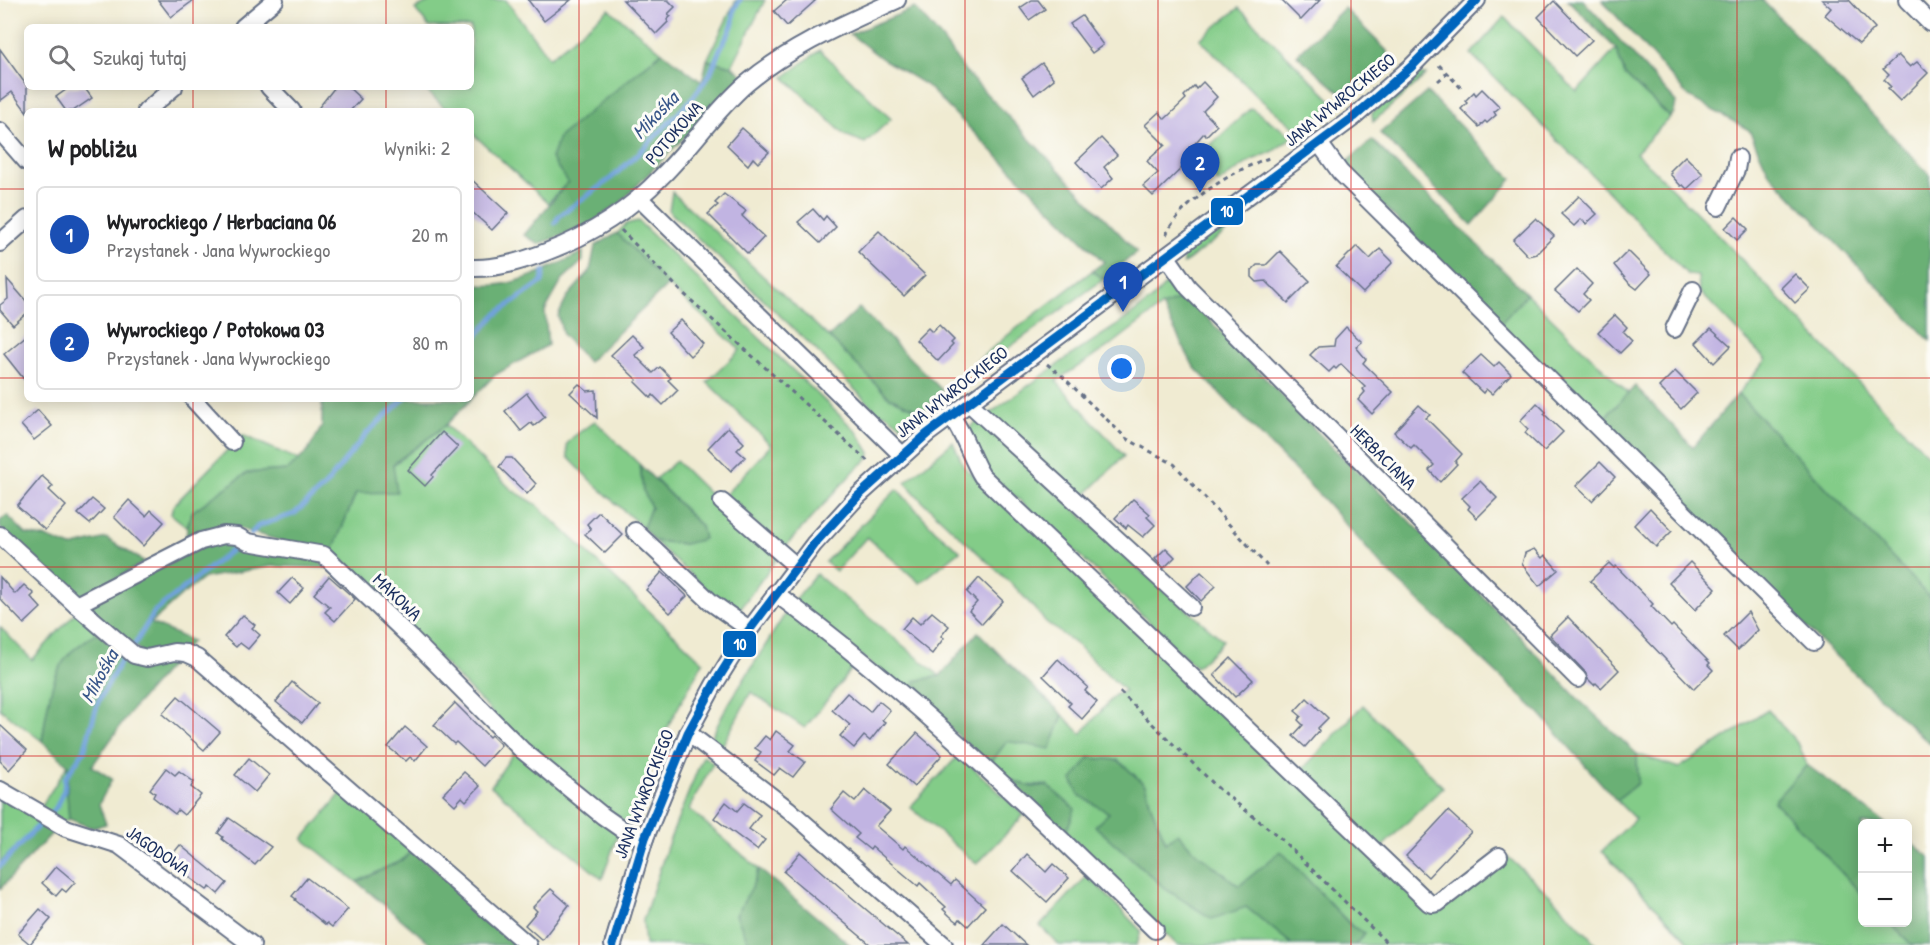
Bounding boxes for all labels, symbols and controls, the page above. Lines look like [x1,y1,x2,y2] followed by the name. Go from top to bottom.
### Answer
[24,24,474,90] search box
[45,41,78,74] icon: search
[93,42,187,72] text: Szukaj tutaj
[1279,47,1401,152] street label: JANA WYWROCKIEGO
[625,83,685,144] water label: Mikośka
[639,95,708,170] street label: POTOKOWA
[48,130,137,165] text: W pobliżu
[384,134,450,161] text: Wyniki: 2
[1180,144,1220,193] pin: 2
[1210,197,1244,226] line badge: 10
[1221,200,1233,222] text: 10
[107,206,336,236] text: Wywrockiego / Herbaciana 06
[66,221,73,248] text: 1
[411,221,448,248] text: 20 m
[107,236,330,263] text: Przystanek · Jana Wywrockiego
[1104,262,1142,312] pin: 1
[107,314,324,344] text: Wywrockiego / Potokowa 03
[65,329,74,356] text: 2
[412,329,448,356] text: 80 m
[890,340,1013,443] street label: JANA WYWROCKIEGO
[107,344,330,371] text: Przystanek · Jana Wywrockiego
[1107,354,1136,383] your location
[1345,418,1422,495] street label: HERBACIANA
[368,567,427,626] street label: MAKOWA
[722,630,757,658] line badge: 10
[734,633,746,655] text: 10
[73,643,125,707] water label: Mikośka
[607,726,680,862] street label: JANA WYWROCKIEGO
[1858,819,1912,927] map controls
[1858,819,1912,873] button: +
[121,820,195,882] street label: JAGODOWA
[1858,873,1912,927] button: −

